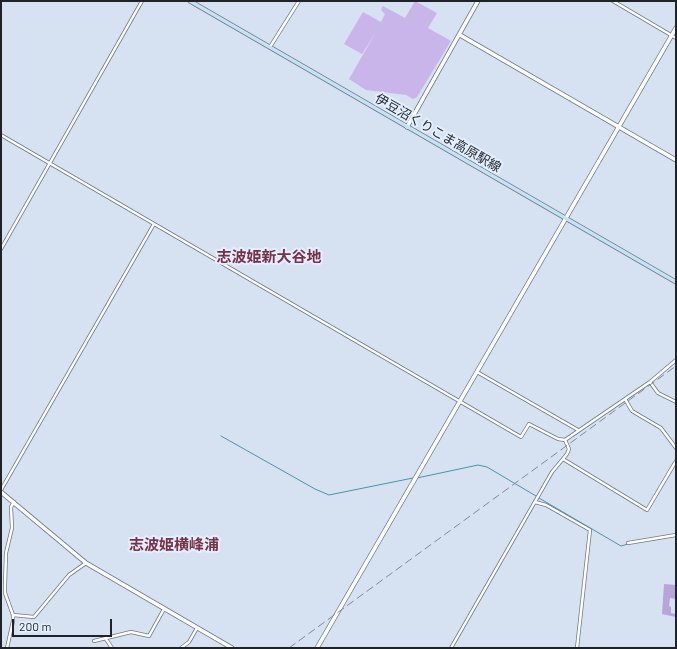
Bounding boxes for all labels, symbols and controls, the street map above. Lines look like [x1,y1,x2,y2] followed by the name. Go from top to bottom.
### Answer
[372,90,504,176] street label: 伊豆沼くりこま高原駅線
[217,248,321,266] district label: 志波姫新大谷地
[129,536,219,554] district label: 志波姫横峰浦
[14,611,114,637] scale bar
[19,619,51,633] text: 200 m

